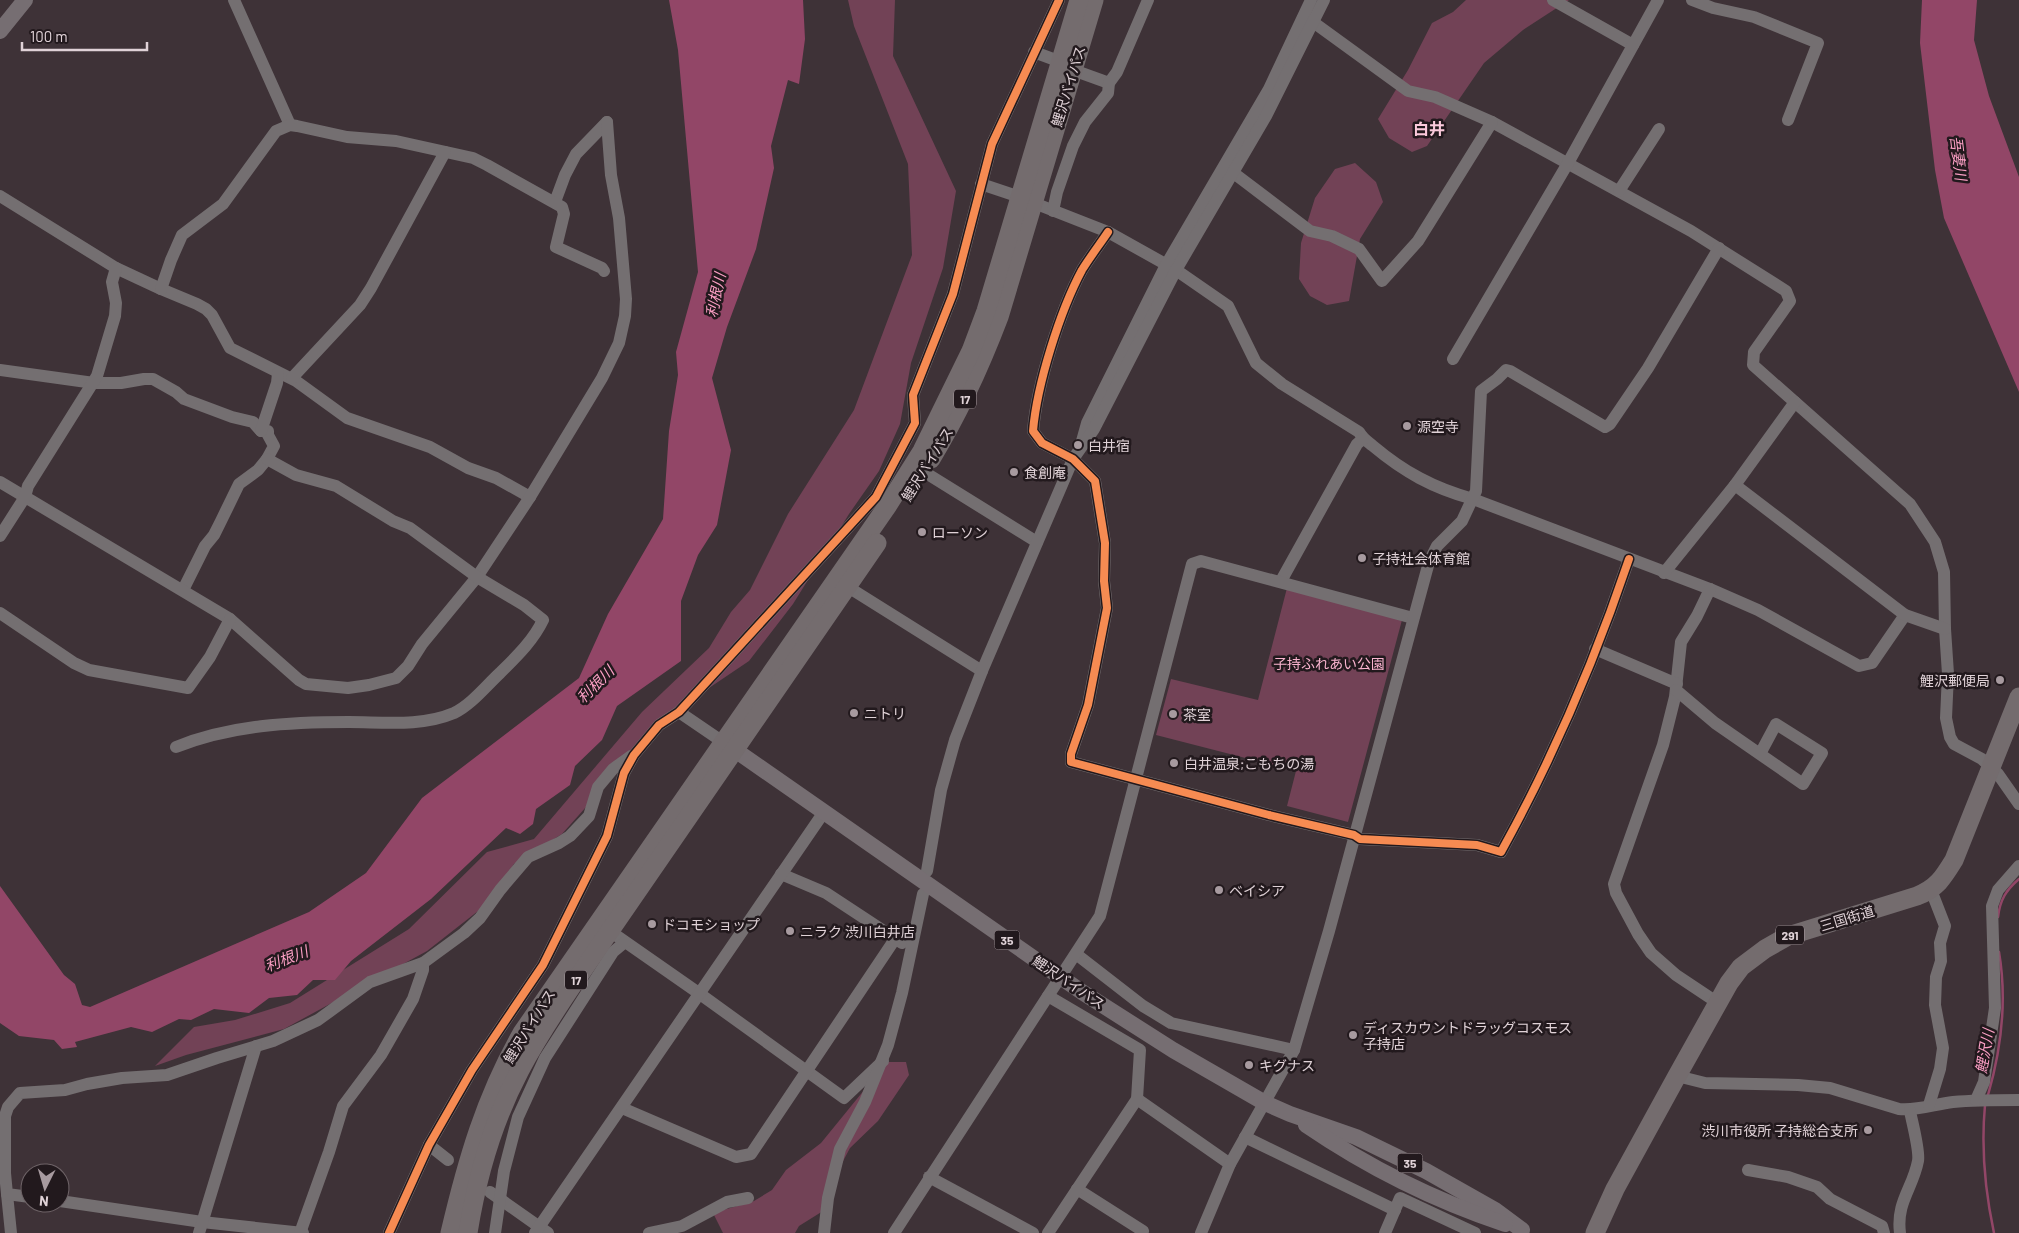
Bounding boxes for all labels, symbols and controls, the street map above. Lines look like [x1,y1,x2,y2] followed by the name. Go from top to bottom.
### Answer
[22,20,148,52] scale bar
[30,27,68,45] text: 100 m
[1048,43,1088,129] street label: 鯉沢バイパス
[1413,119,1445,138] district label: 白井
[1947,135,1971,183] water label: 吾妻川
[702,269,729,319] water label: 利根川
[954,389,976,408] road number: 17
[1417,418,1459,435] place label: 源空寺
[1401,420,1413,432] marker: 源空寺
[898,424,956,504] street label: 鯉沢バイパス
[1088,437,1130,454] place label: 白井宿
[1072,439,1084,451] marker: 白井宿
[1024,464,1066,481] place label: 食創庵
[1008,466,1020,478] marker: 食創庵
[932,524,988,541] place label: ローソン
[916,526,928,538] marker: ローソン
[1372,550,1470,567] place label: 子持社会体育館
[1356,552,1368,564] marker: 子持社会体育館
[1273,655,1385,672] park label: 子持ふれあい公園
[573,660,619,706] water label: 利根川
[1920,672,1990,689] place label: 鯉沢郵便局
[1994,674,2006,686] marker: 鯉沢郵便局
[864,705,906,722] place label: ニトリ
[1183,706,1211,723] place label: 茶室
[848,707,860,719] marker: ニトリ
[1167,708,1179,720] marker: 茶室
[1184,755,1314,772] place label: 白井温泉;こもちの湯
[1168,757,1180,769] marker: 白井温泉;こもちの湯
[1229,882,1285,899] place label: ベイシア
[1213,884,1225,896] marker: ベイシア
[1818,902,1876,934] street label: 三国街道
[662,916,760,933] place label: ドコモショップ
[646,918,658,930] marker: ドコモショップ
[800,923,915,940] place label: ニラク 渋川白井店
[784,925,796,937] marker: ニラク 渋川白井店
[1776,926,1804,944] road number: 291
[994,930,1020,950] road number: 35
[262,941,312,974] water label: 利根川
[1030,952,1108,1012] street label: 鯉沢バイパス
[565,970,587,990] road number: 17
[500,986,558,1066] street label: 鯉沢バイパス
[1363,1019,1572,1052] place label: ディスカウントドラッグコスモス 子持店
[1971,1025,1997,1075] water label: 鯉沢川
[1347,1029,1359,1041] marker: ディスカウントドラッグコスモス 子持店
[1259,1057,1315,1074] place label: キグナス
[1243,1059,1255,1071] marker: キグナス
[1701,1122,1858,1139] place label: 渋川市役所 子持総合支所
[1862,1124,1874,1136] marker: 渋川市役所 子持総合支所
[1398,1154,1422,1172] road number: 35
[20,1163,70,1213] north arrow
[38,1193,49,1210] text: N

